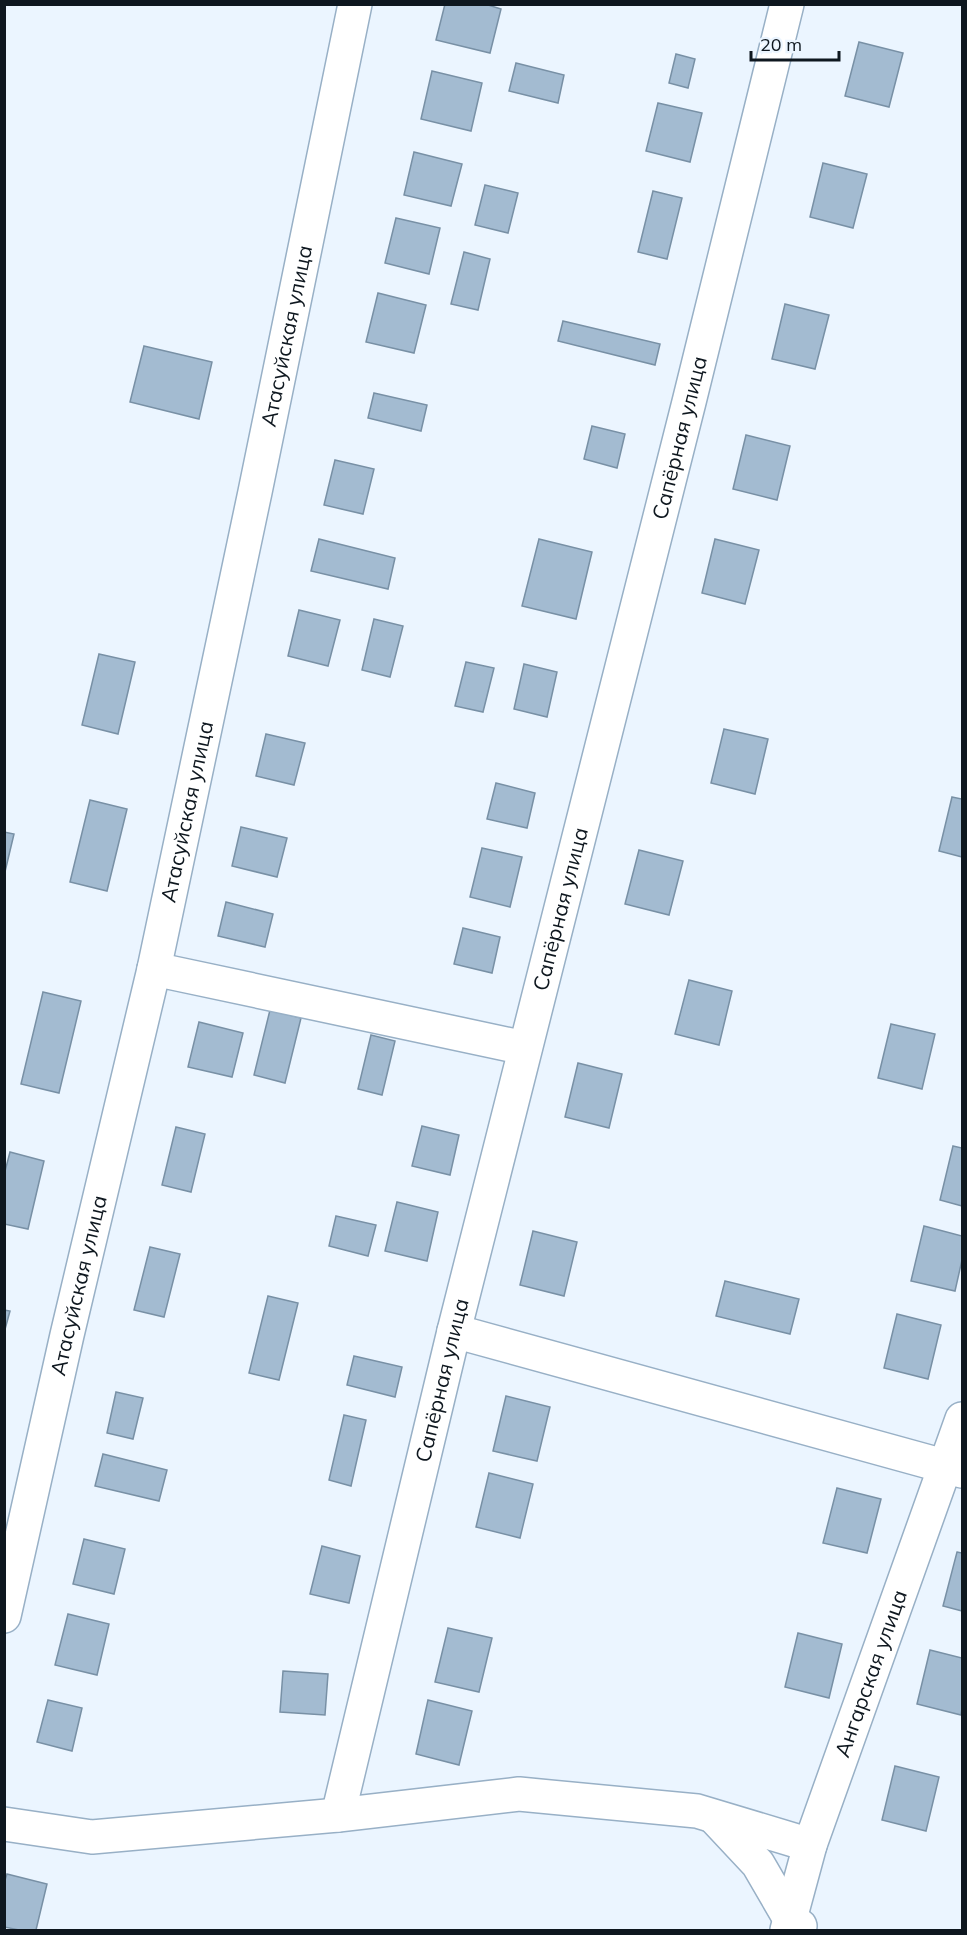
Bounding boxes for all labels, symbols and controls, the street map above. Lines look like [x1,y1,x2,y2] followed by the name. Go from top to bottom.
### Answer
[751,24,840,62] scale bar
[760,33,802,56] text: 20 m
[255,243,317,429] street label: Атасуйская улица
[646,353,712,522] street label: Сапёрная улица
[154,718,218,904] street label: Атасуйская улица
[527,824,593,993] street label: Сапёрная улица
[44,1192,112,1378] street label: Атасуйская улица
[409,1296,474,1465] street label: Сапёрная улица
[828,1586,912,1761] street label: Ангарская улица

